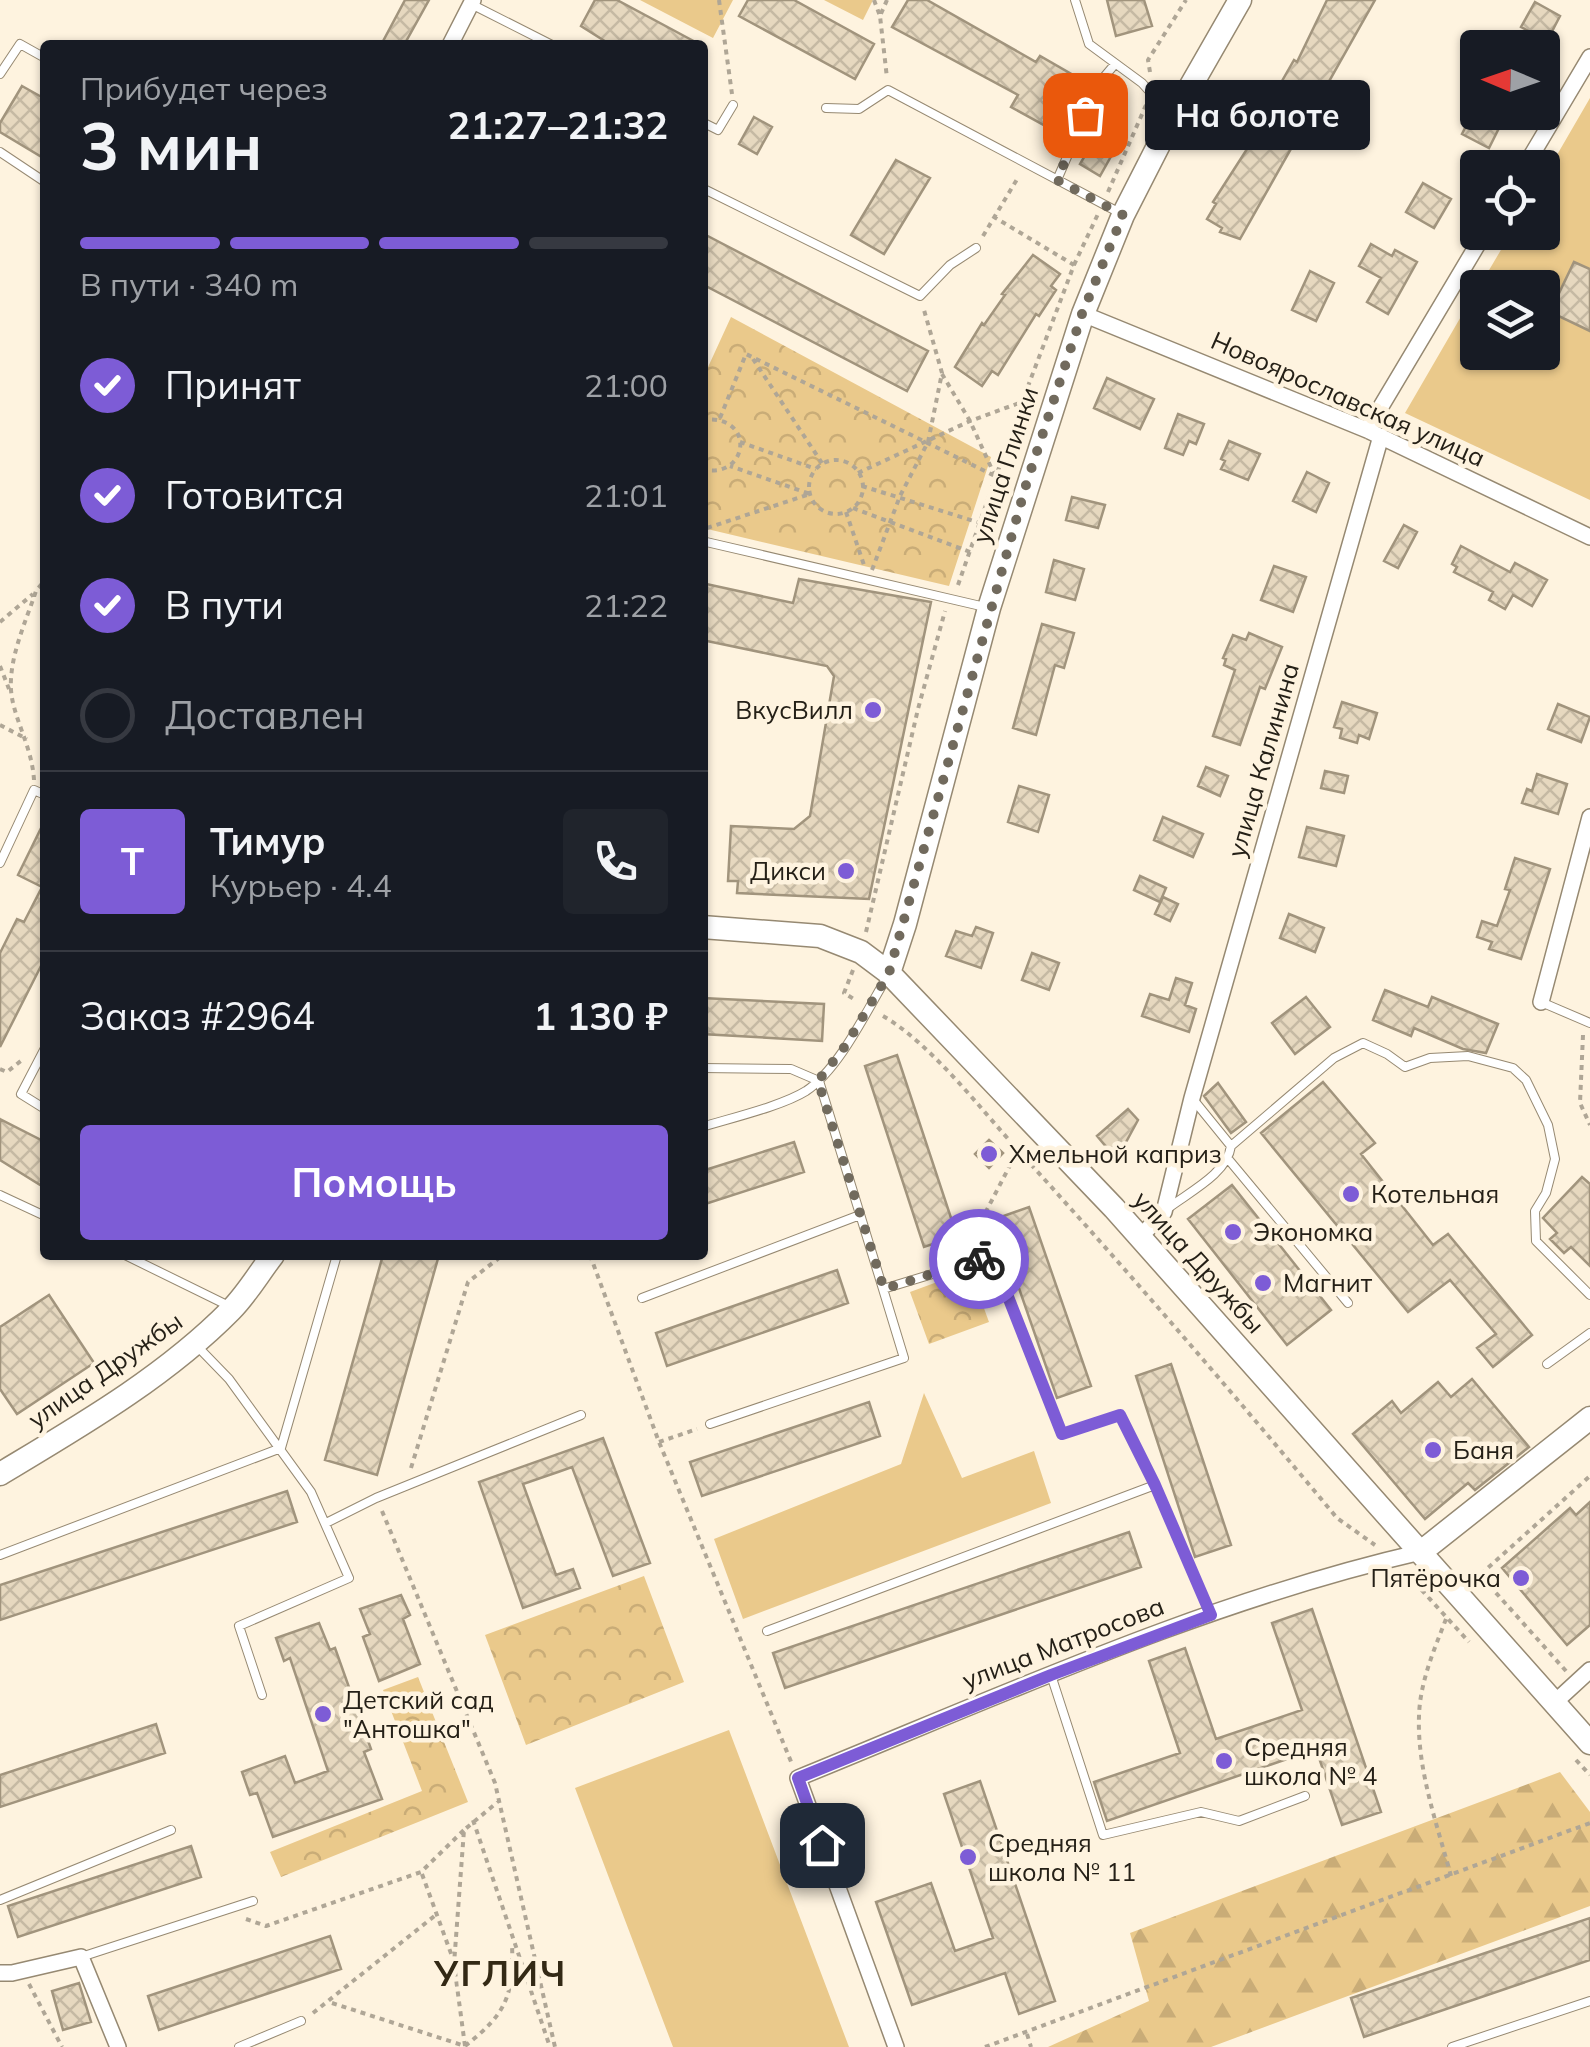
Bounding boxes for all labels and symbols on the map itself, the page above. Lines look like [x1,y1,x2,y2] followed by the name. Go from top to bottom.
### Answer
[1460,30,1560,130] north arrow
[1043,73,1128,158] pin
[1145,80,1370,150] callout: На болоте
[1206,324,1490,473] street label: Новоярославская улица
[965,383,1044,547] street label: улица Глинки
[1220,659,1305,861] street label: улица Калинина
[735,694,853,725] place label: ВкусВилл
[862,699,884,721] marker: ВкусВилл
[750,855,826,886] place label: Дикси
[835,860,857,882] marker: Дикси
[1009,1138,1222,1169] place label: Хмельной каприз
[978,1143,1000,1165] marker: Хмельной каприз
[1371,1178,1499,1209] place label: Котельная
[1340,1183,1362,1205] marker: Котельная
[1127,1184,1272,1339] street label: улица Дружбы
[929,1209,1029,1309] courier
[1253,1216,1373,1247] place label: Экономка
[1222,1221,1244,1243] marker: Экономка
[1283,1267,1373,1298] place label: Магнит
[1252,1272,1274,1294] marker: Магнит
[22,1305,188,1434] street label: улица Дружбы
[1453,1434,1514,1465] place label: Баня
[1422,1439,1444,1461] marker: Баня
[1370,1562,1501,1593] place label: Пятёрочка
[1510,1567,1532,1589] marker: Пятёрочка
[958,1590,1168,1695] street label: улица Матросова
[343,1684,494,1744] place label: Детский сад "Антошка"
[312,1703,334,1725] marker: Детский сад "Антошка"
[1244,1731,1377,1791] place label: Средняя школа № 4
[1213,1750,1235,1772] marker: Средняя школа № 4
[780,1803,865,1888] pin
[988,1827,1136,1887] place label: Средняя школа № 11
[957,1846,979,1868] marker: Средняя школа № 11
[433,1951,568,1995] district label: УГЛИЧ

